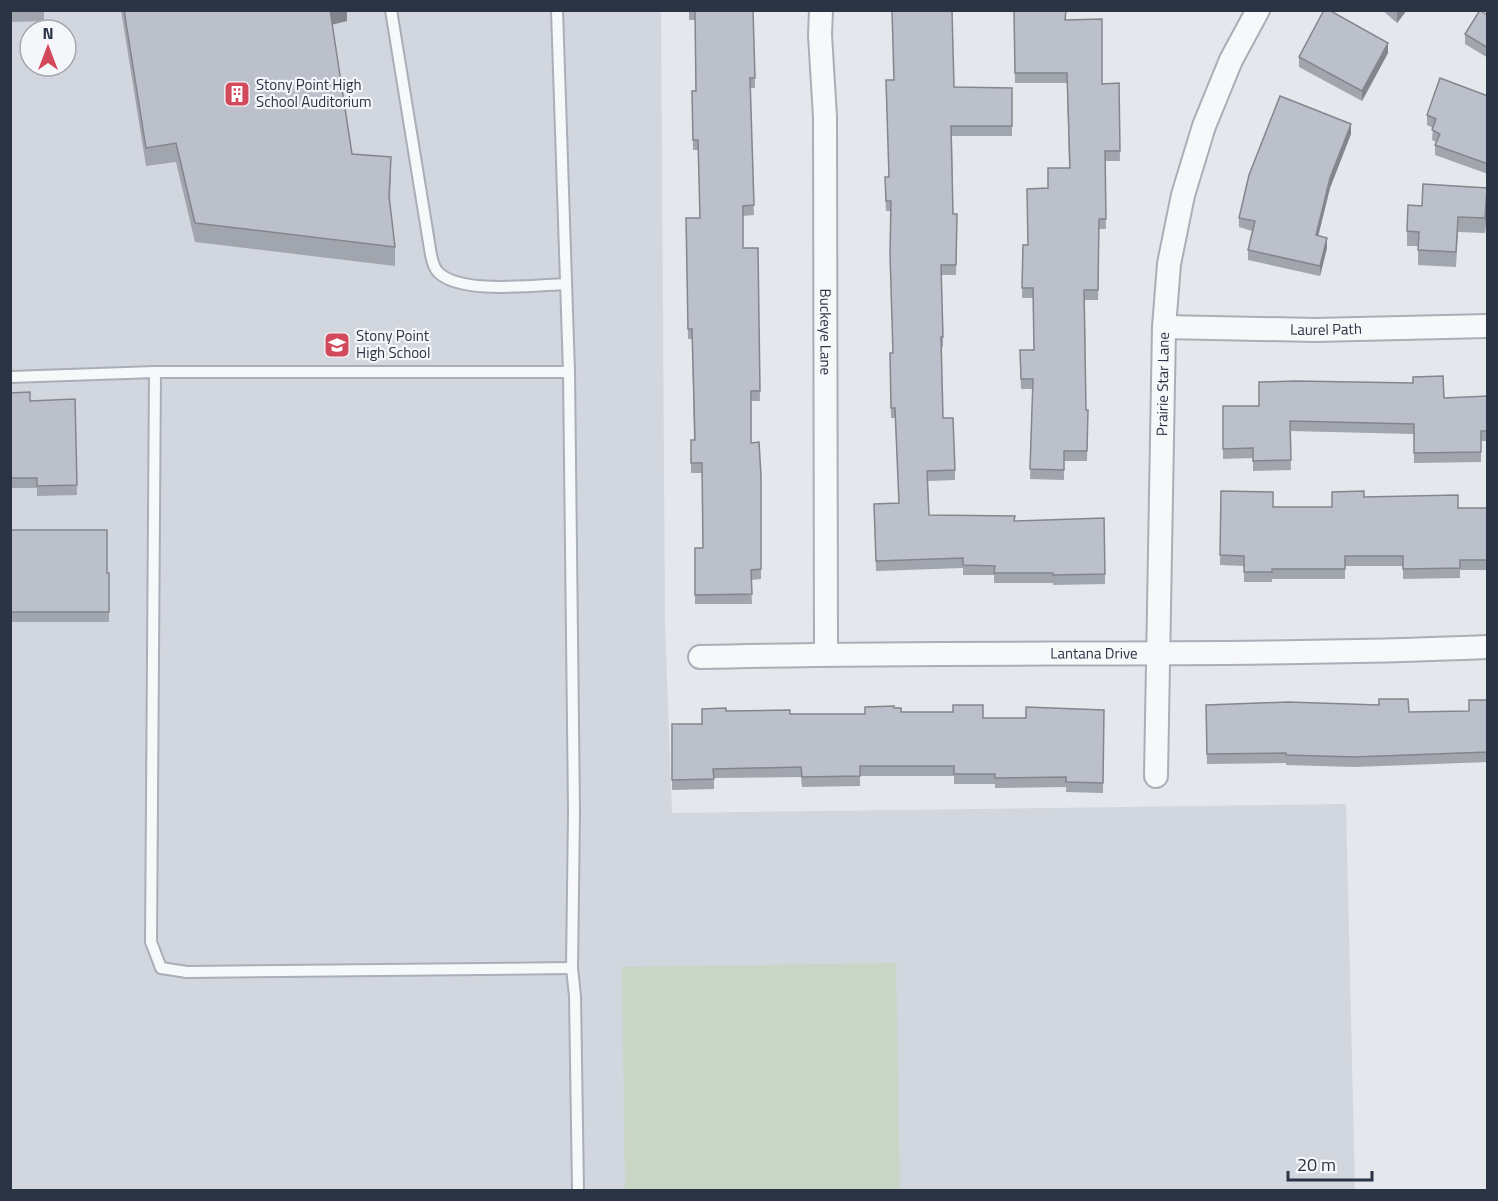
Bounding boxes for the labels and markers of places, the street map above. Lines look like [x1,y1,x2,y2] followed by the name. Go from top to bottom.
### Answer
[256,73,372,113] place label: Stony Point High School Auditorium
[222,79,252,109] building icon: Stony Point High School Auditorium
[356,324,431,364] place label: Stony Point High School
[322,330,352,360] school or university icon: Stony Point High School

